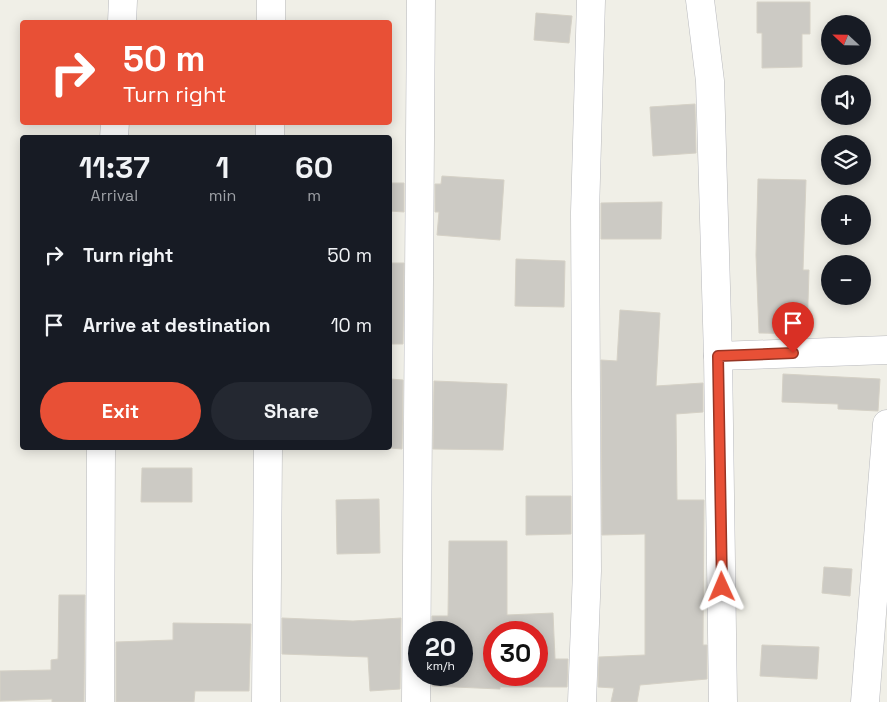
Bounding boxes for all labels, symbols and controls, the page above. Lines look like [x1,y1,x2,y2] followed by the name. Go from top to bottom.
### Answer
[821,15,871,65] north arrow
[821,15,871,305] map controls
[123,37,205,81] text: 50 m
[40,40,105,105] icon: right
[821,75,871,125] button: sound
[123,80,226,108] text: Turn right
[821,135,871,185] button: layers
[79,148,150,187] text: 11:37
[216,148,229,187] text: 1
[295,148,333,187] text: 60
[91,185,138,206] text: Arrival
[209,185,236,206] text: min
[307,185,321,206] text: m
[821,195,871,245] button: +
[40,241,68,269] icon: right
[83,243,173,268] text: Turn right
[327,243,372,268] text: 50 m
[821,255,871,305] button: −
[772,302,814,353] pin
[779,309,807,337] icon: arrive
[40,311,68,339] icon: arrive
[83,313,271,338] text: Arrive at destination
[331,313,372,338] text: 10 m
[40,382,201,440] button: Exit
[211,382,372,440] button: Share
[695,560,747,612] position arrow
[483,621,548,686] speed limit sign: 30
[425,631,456,663] text: 20
[426,658,455,674] text: km/h

